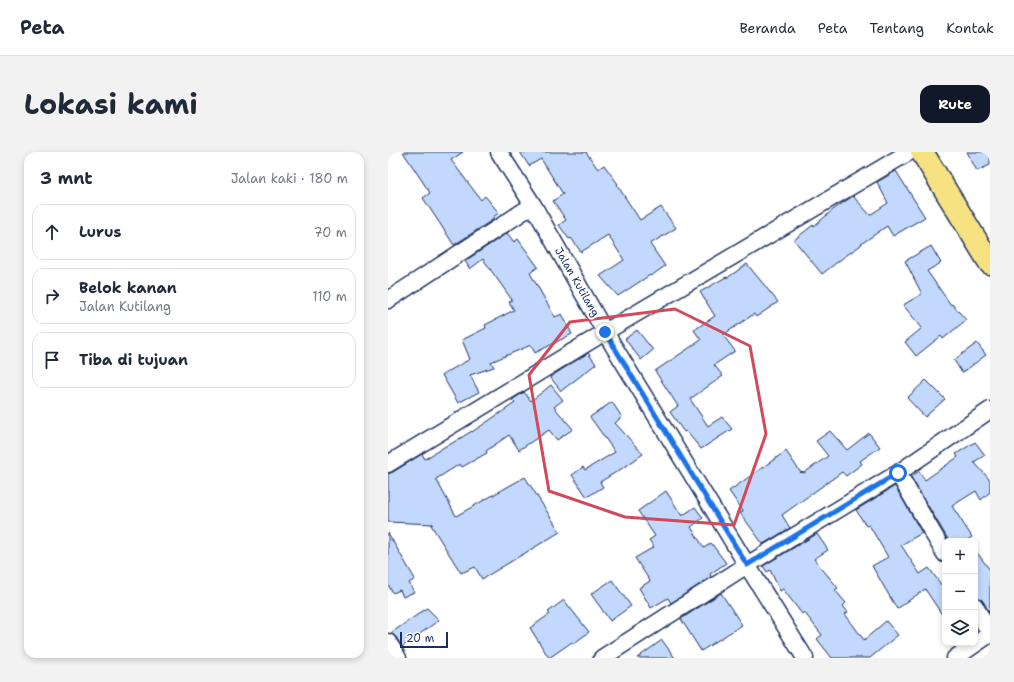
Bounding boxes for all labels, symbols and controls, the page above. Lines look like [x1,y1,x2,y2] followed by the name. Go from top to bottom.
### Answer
[20,15,65,40] text: Peta
[739,19,796,37] text: Beranda
[818,19,848,37] text: Peta
[870,19,924,37] text: Tentang
[946,19,994,37] text: Kontak
[24,85,198,123] text: Lokasi kami
[920,85,990,123] button: Rute
[40,167,93,189] text: 3 mnt
[231,170,348,187] text: Jalan kaki · 180 m
[41,221,63,243] icon: ahead
[79,222,121,242] text: Lurus
[313,224,347,241] text: 70 m
[551,245,603,320] street label: Jalan Kutilang
[79,278,177,298] text: Belok kanan
[41,285,63,307] icon: right
[312,288,347,305] text: 110 m
[79,298,171,315] text: Jalan Kutilang
[596,323,614,341] route end
[41,349,63,371] icon: arrive
[79,350,188,370] text: Tiba di tujuan
[889,464,907,482] route start
[942,538,978,646] map controls
[942,538,978,574] button: +
[942,574,978,610] button: −
[942,610,978,646] button: layers
[400,630,448,649] scale bar
[406,631,434,646] text: 20 m

